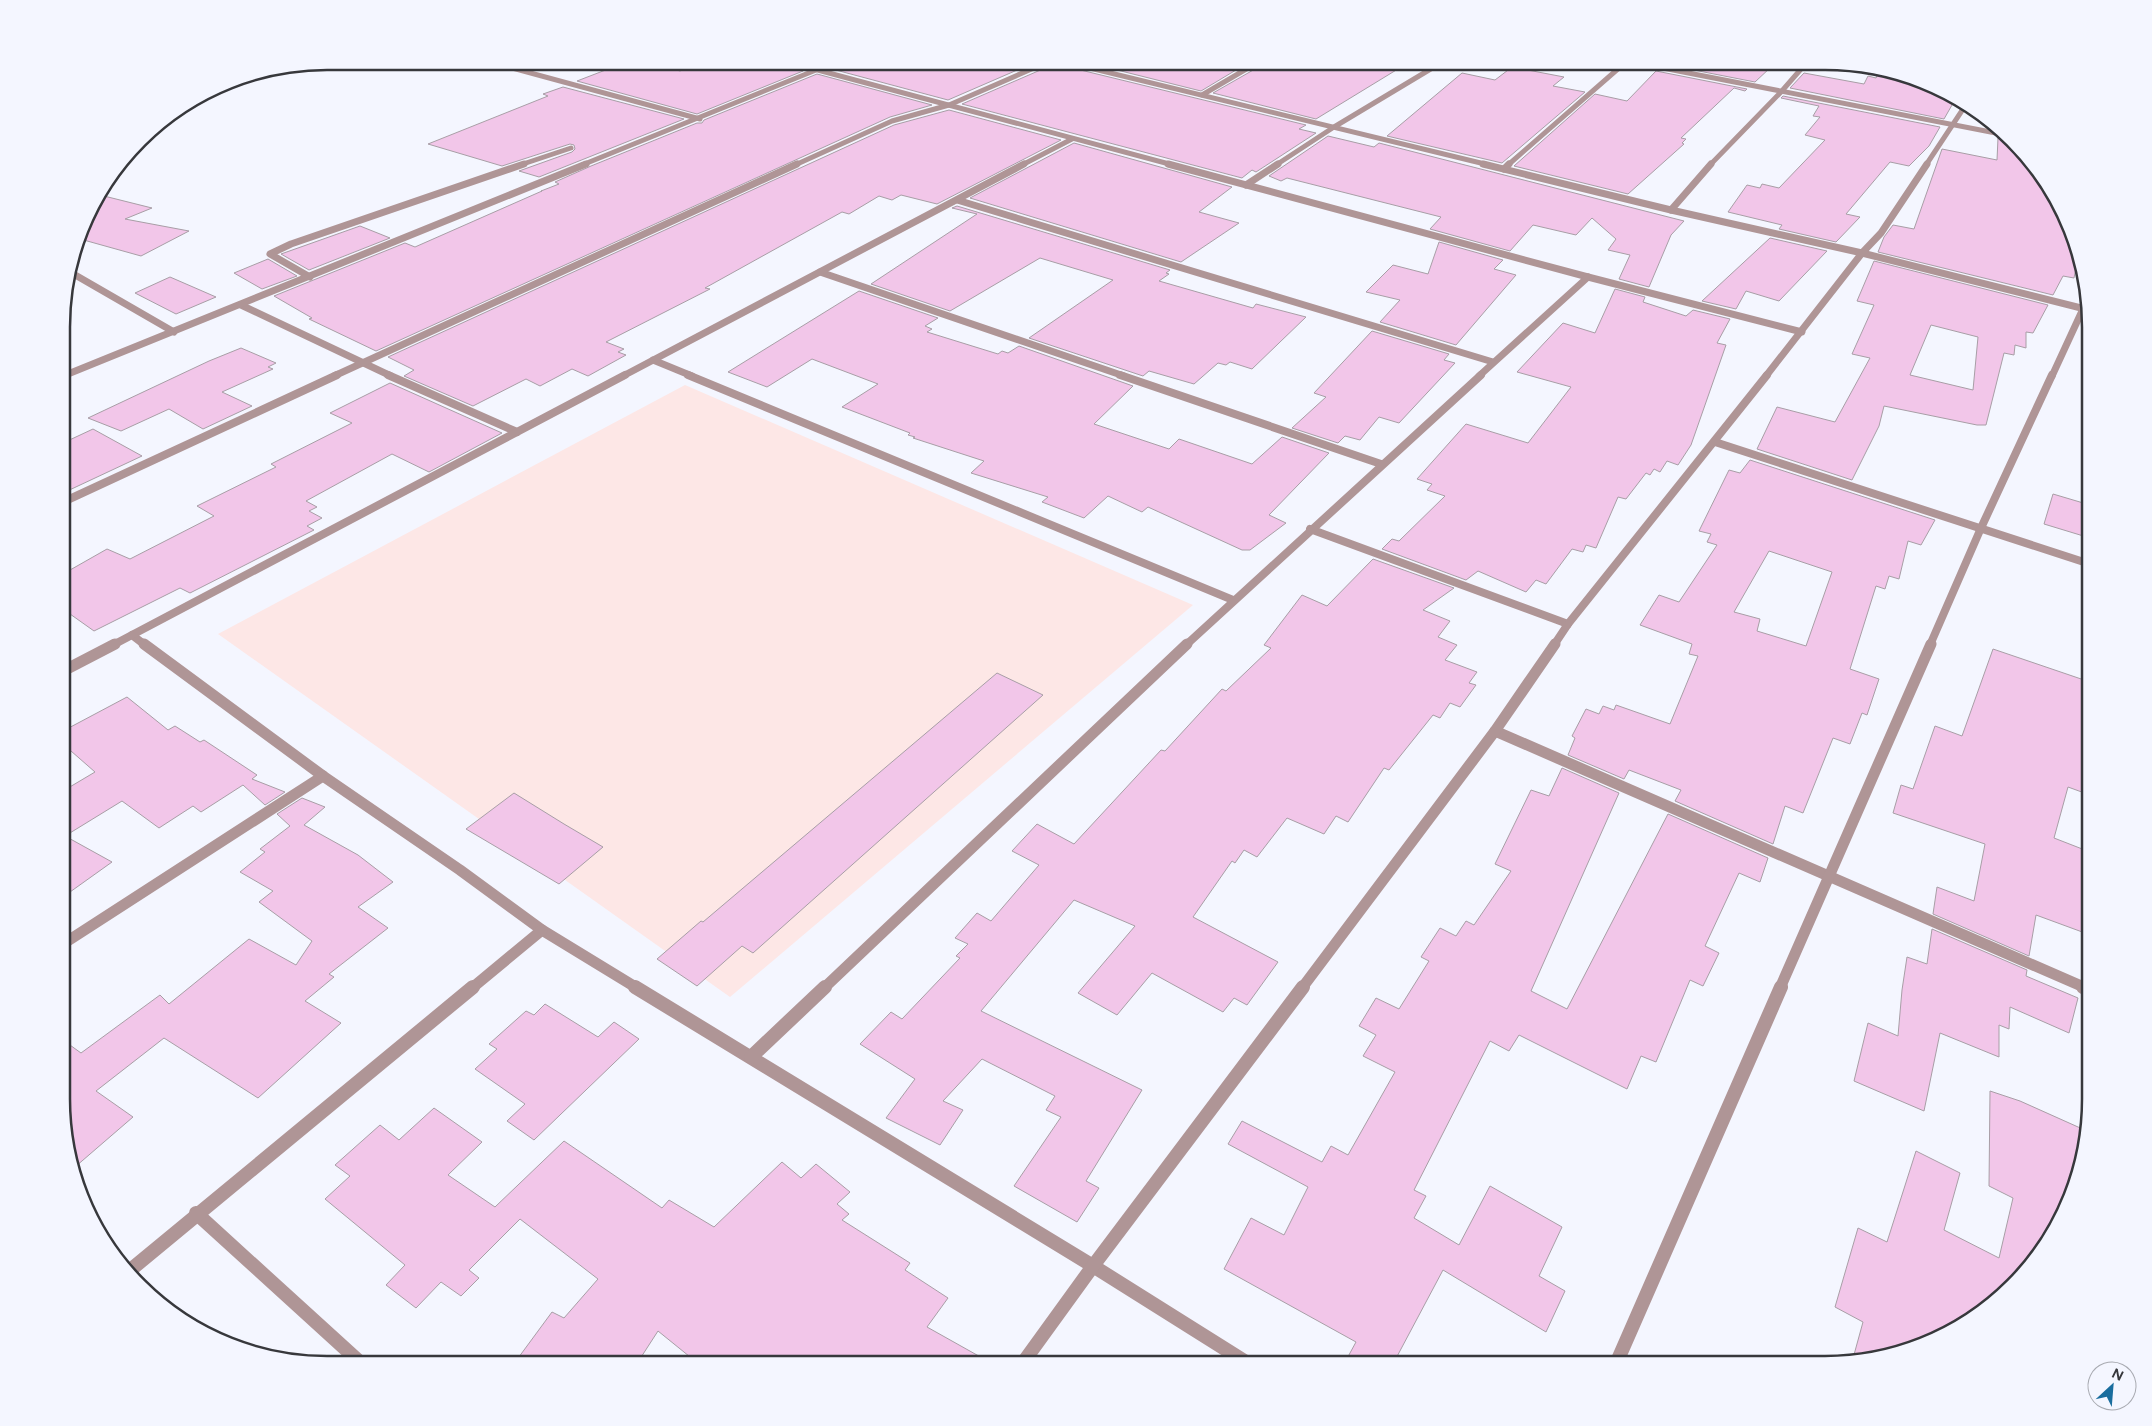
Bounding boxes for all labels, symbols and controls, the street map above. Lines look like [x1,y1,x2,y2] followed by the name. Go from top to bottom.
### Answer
[2087,1361,2137,1411] north arrow
[2109,1365,2126,1385] text: N

